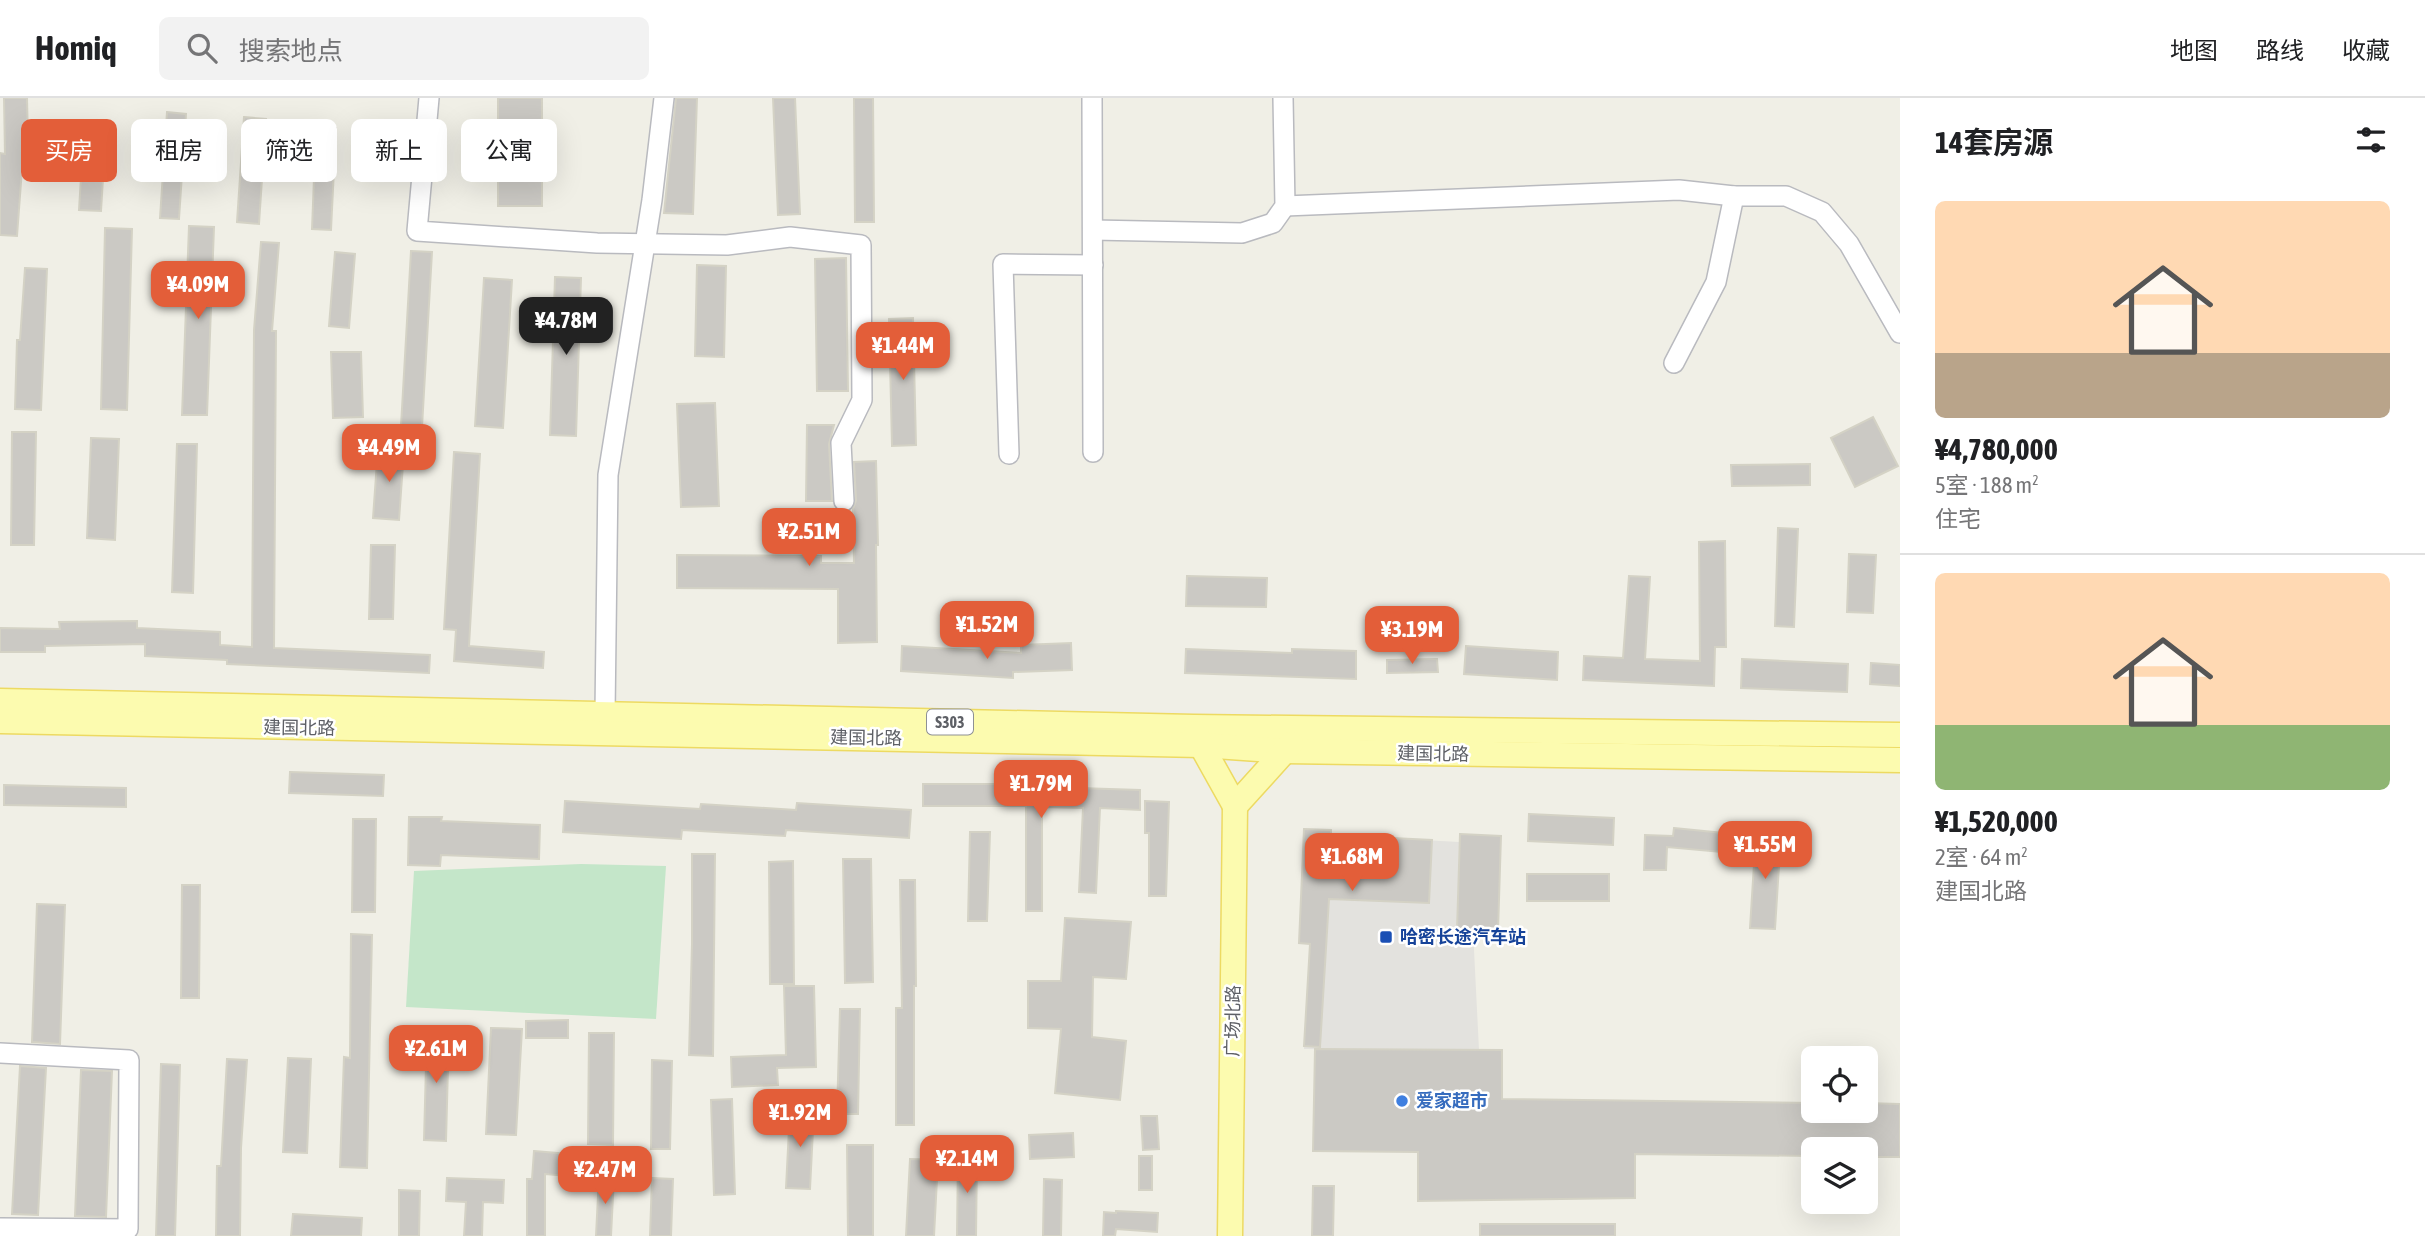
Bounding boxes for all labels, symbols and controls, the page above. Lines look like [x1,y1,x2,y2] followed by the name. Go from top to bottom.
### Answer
[159,17,649,80] search box
[35,29,117,67] text: Homiq
[183,29,221,67] icon: search
[239,36,343,66] text: 搜索地点
[2170,37,2218,64] text: 地图
[2256,37,2304,64] text: 路线
[2342,37,2390,64] text: 收藏
[21,119,117,182] chip: 买房
[131,119,227,182] chip: 租房
[241,119,337,182] chip: 筛选
[351,119,447,182] chip: 新上
[461,119,557,182] chip: 公寓
[2352,121,2390,159] icon: filters
[1935,125,2053,159] text: 14套房源
[2100,247,2226,373] icon: home
[141,262,255,321] pin: ¥4.09M
[167,271,229,297] text: ¥4.09M
[509,298,623,357] pin: ¥4.78M
[535,307,597,333] text: ¥4.78M
[846,322,960,382] pin: ¥1.44M
[872,332,934,358] text: ¥1.44M
[332,424,446,484] pin: ¥4.49M
[1935,432,2058,466] text: ¥4,780,000
[358,434,420,460] text: ¥4.49M
[1935,472,2039,498] text: 5室 · 188 m²
[1935,506,1981,532] text: 住宅
[752,508,866,568] pin: ¥2.51M
[778,518,840,544] text: ¥2.51M
[930,602,1044,661] pin: ¥1.52M
[1355,606,1469,666] pin: ¥3.19M
[956,611,1018,637] text: ¥1.52M
[1381,616,1443,642] text: ¥3.19M
[2100,619,2226,745] icon: home
[927,709,973,734] road number: S303
[263,716,335,739] street label: 建国北路
[830,726,902,749] street label: 建国北路
[1397,742,1469,765] street label: 建国北路
[984,760,1098,820] pin: ¥1.79M
[1010,770,1072,796] text: ¥1.79M
[1935,804,2058,838] text: ¥1,520,000
[1708,822,1822,881] pin: ¥1.55M
[1734,831,1796,857] text: ¥1.55M
[1295,834,1409,893] pin: ¥1.68M
[1321,843,1383,869] text: ¥1.68M
[1935,844,2028,870] text: 2室 · 64 m²
[1935,878,2027,904] text: 建国北路
[1400,926,1526,947] place label: 哈密长途汽车站
[1378,929,1394,945] marker: 哈密长途汽车站
[1221,985,1244,1057] street label: 广场北路
[379,1026,493,1085] pin: ¥2.61M
[405,1035,467,1061] text: ¥2.61M
[1801,1046,1878,1214] map controls
[1801,1046,1878,1123] button: locate
[743,1090,857,1149] pin: ¥1.92M
[1416,1090,1488,1111] place label: 爱家超市
[1394,1093,1410,1109] marker: 爱家超市
[769,1099,831,1125] text: ¥1.92M
[910,1136,1024,1195] pin: ¥2.14M
[1801,1137,1878,1214] button: layers
[936,1145,998,1171] text: ¥2.14M
[548,1146,662,1206] pin: ¥2.47M
[574,1156,636,1182] text: ¥2.47M

